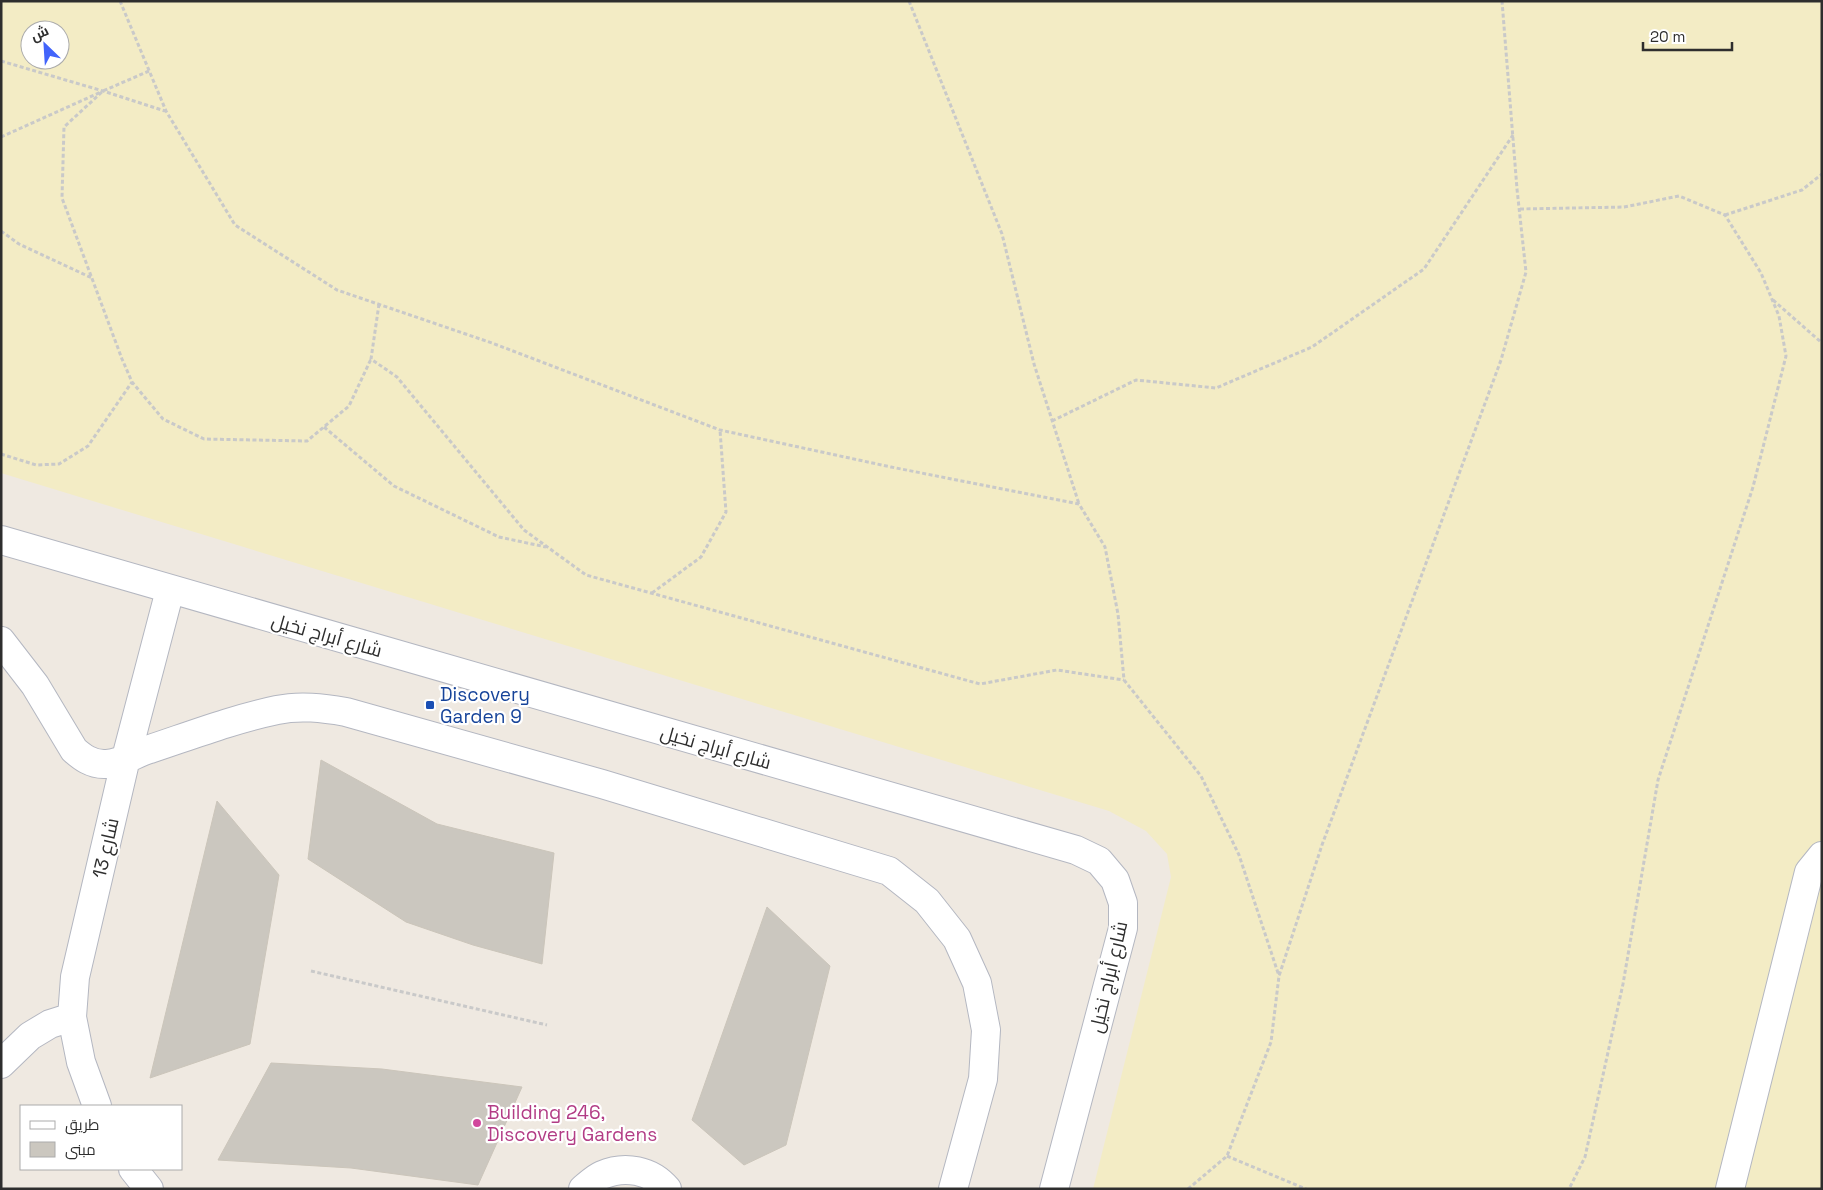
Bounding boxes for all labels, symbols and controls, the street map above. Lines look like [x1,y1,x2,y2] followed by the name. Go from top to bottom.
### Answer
[20,20,70,70] north arrow
[1643,20,1732,52] scale bar
[28,21,51,45] text: ش
[1650,27,1685,46] text: 20 m
[268,608,385,664] street label: شارع أبراج نخيل
[440,682,530,729] place label: Discovery Garden 9
[424,699,436,711] marker: Discovery Garden 9
[657,720,774,776] street label: شارع أبراج نخيل
[86,816,126,881] street label: شارع 13
[1083,919,1134,1036] street label: شارع أبراج نخيل
[487,1100,657,1147] place label: Building 246, Discovery Gardens
[20,1105,182,1170] legend
[65,1115,99,1135] text: طريق
[471,1117,483,1129] marker: Building 246, Discovery Gardens
[65,1140,96,1160] text: مبنى

